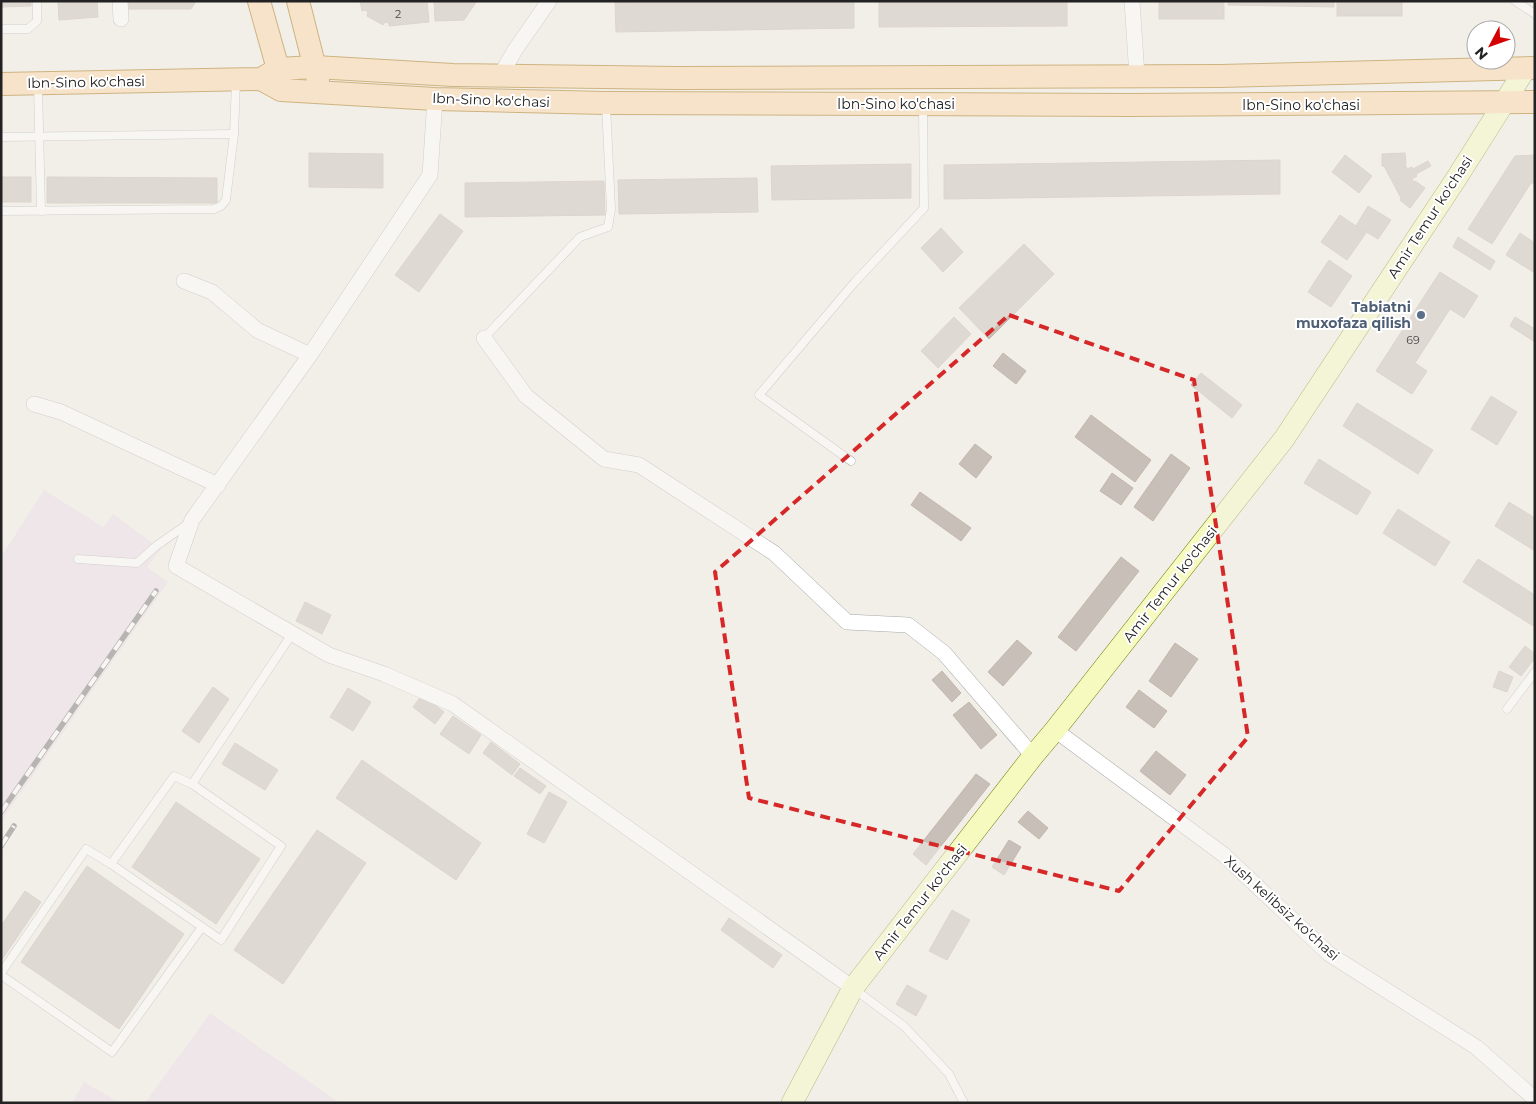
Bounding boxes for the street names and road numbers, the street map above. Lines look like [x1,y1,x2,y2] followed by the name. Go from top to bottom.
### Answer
[27,72,145,92] street label: Ibn-Sino ko'chasi
[432,89,550,111] street label: Ibn-Sino ko'chasi
[837,95,955,113] street label: Ibn-Sino ko'chasi
[1242,96,1360,114] street label: Ibn-Sino ko'chasi
[1384,152,1476,282] street label: Amir Temur ko'chasi
[1119,522,1221,646] street label: Amir Temur ko'chasi
[869,840,971,964] street label: Amir Temur ko'chasi
[1221,852,1343,964] street label: Xush kelibsiz ko'chasi

